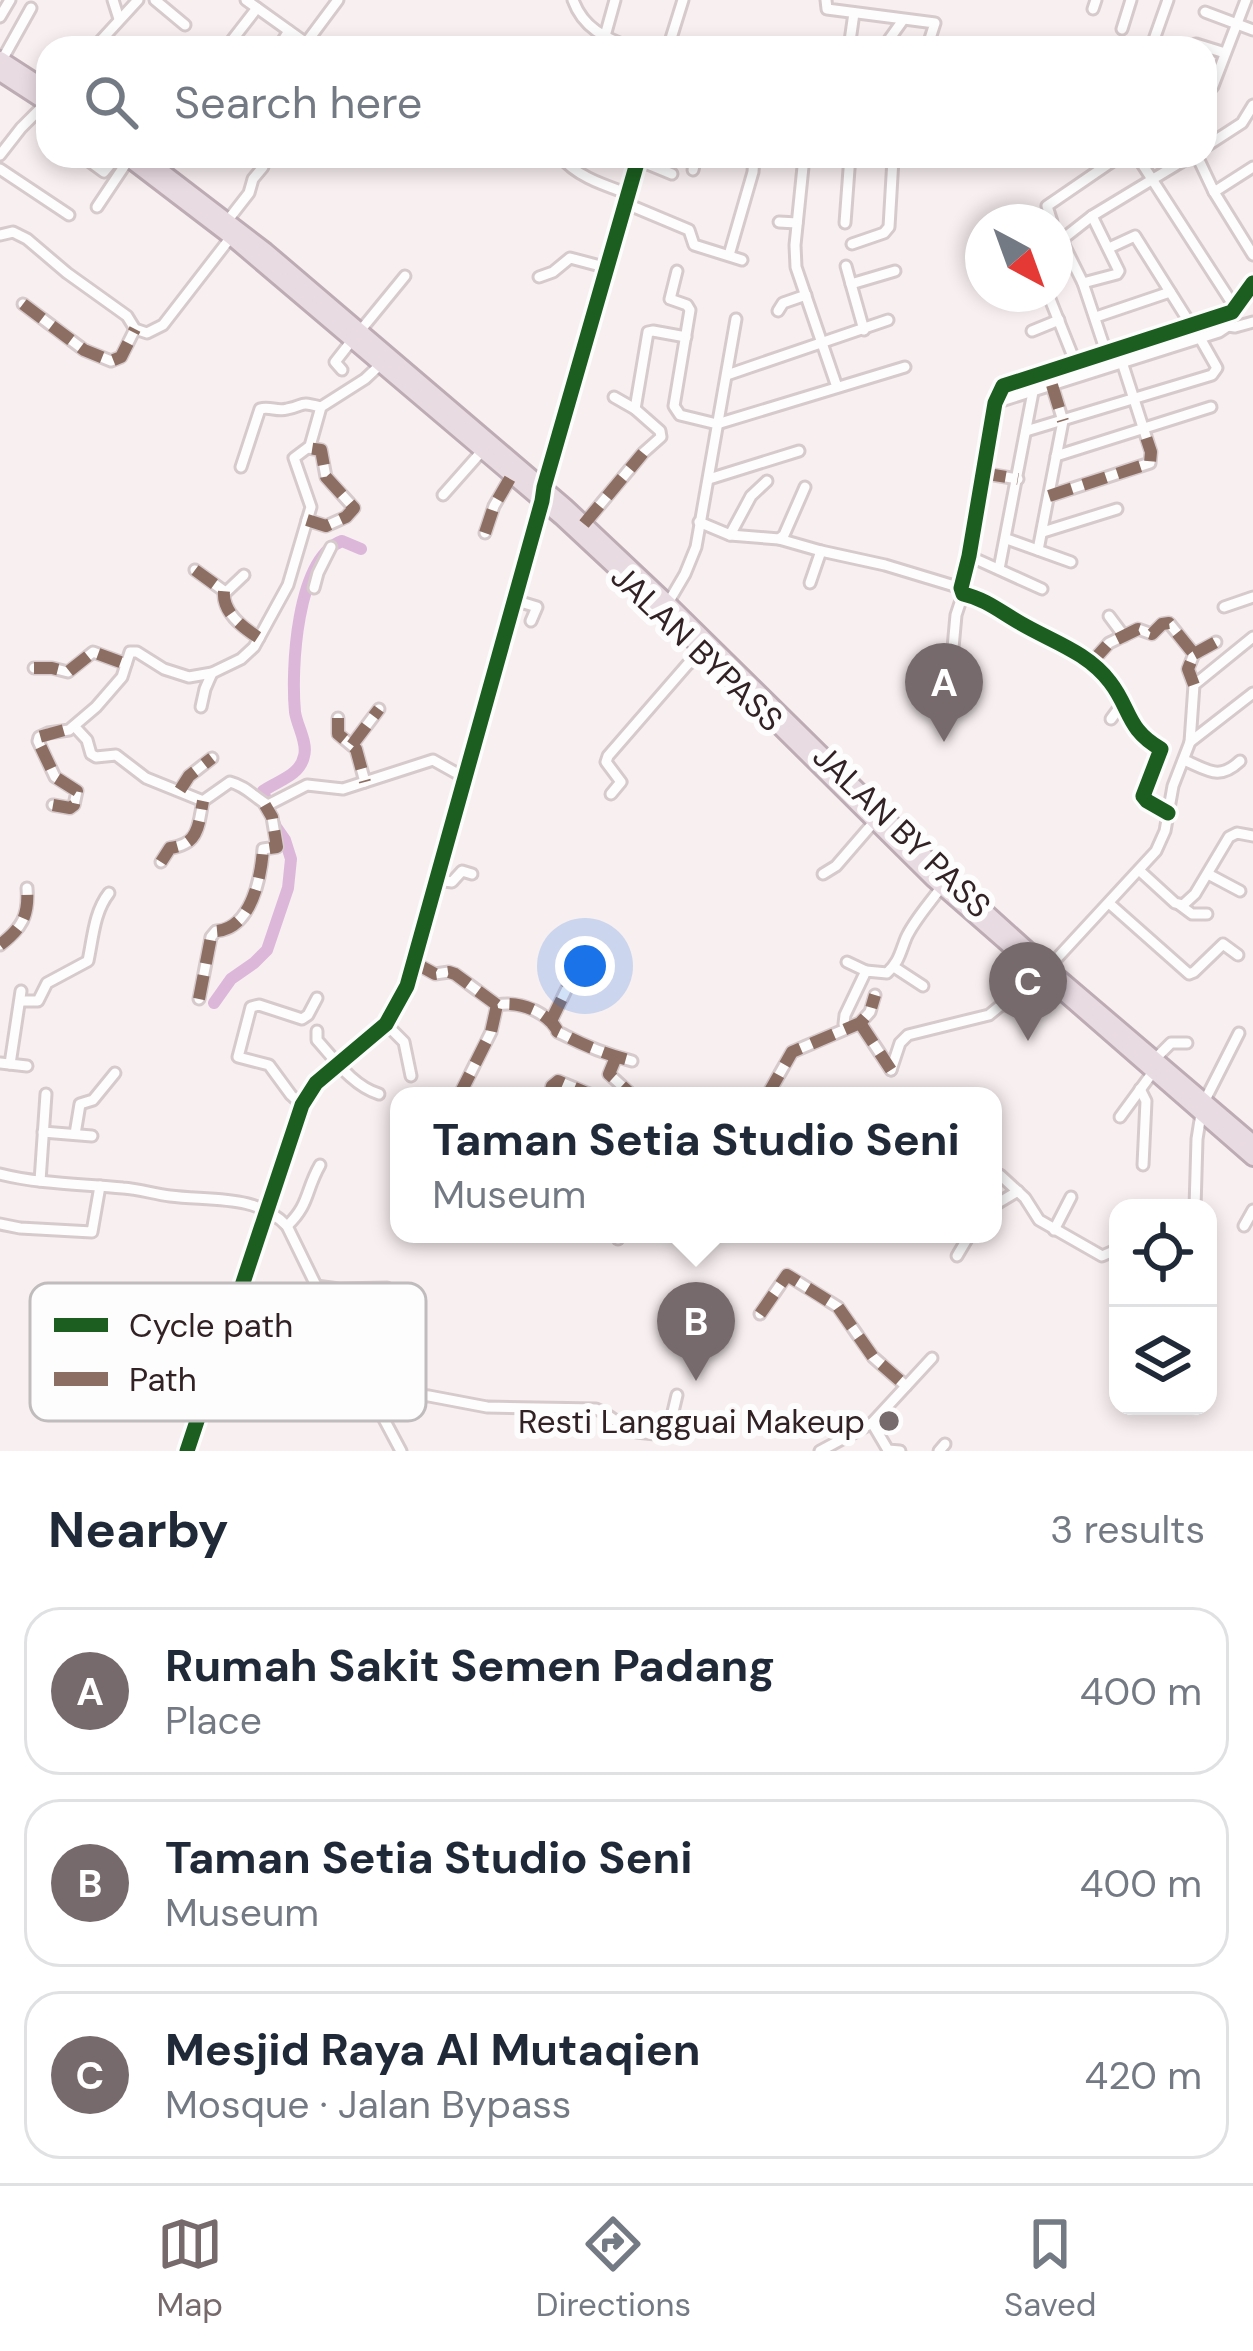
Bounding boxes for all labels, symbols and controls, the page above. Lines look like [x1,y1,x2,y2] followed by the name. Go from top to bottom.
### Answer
[36,36,1217,168] search box
[78,69,144,135] icon: search
[174,73,422,132] text: Search here
[965,204,1073,312] north arrow
[602,555,792,741] street label: JALAN BYPASS
[905,643,983,742] pin: A
[804,735,1000,927] street label: JALAN BY PASS
[555,936,615,996] your location
[989,942,1067,1041] pin: C
[390,1087,1002,1243] popup
[432,1110,960,1169] text: Taman Setia Studio Seni
[432,1169,586,1220] text: Museum
[1109,1199,1217,1415] map controls
[1109,1199,1217,1307] button: locate
[657,1282,735,1381] pin: B
[30,1283,426,1421] legend
[129,1304,293,1347] text: Cycle path
[1109,1307,1217,1415] button: layers
[129,1358,197,1401] text: Path
[518,1400,865,1443] place label: Resti Langguai Makeup
[876,1408,902,1434] marker: Resti Langguai Makeup
[48,1496,229,1563] text: Nearby
[1050,1504,1205,1555] text: 3 results
[165,1636,775,1695] text: Rumah Sakit Semen Padang
[76,1666,104,1717] text: A
[1080,1666,1202,1717] text: 400 m
[165,1695,262,1746] text: Place
[165,1828,693,1887] text: Taman Setia Studio Seni
[78,1858,102,1909] text: B
[1080,1858,1202,1909] text: 400 m
[165,1887,319,1938] text: Museum
[165,2020,701,2079] text: Mesjid Raya Al Mutaqien
[76,2050,104,2101] text: C
[1084,2050,1202,2101] text: 420 m
[165,2079,571,2130] text: Mosque · Jalan Bypass
[156,2211,223,2326] tab: Map
[536,2211,691,2326] tab: Directions
[1004,2211,1097,2326] tab: Saved

